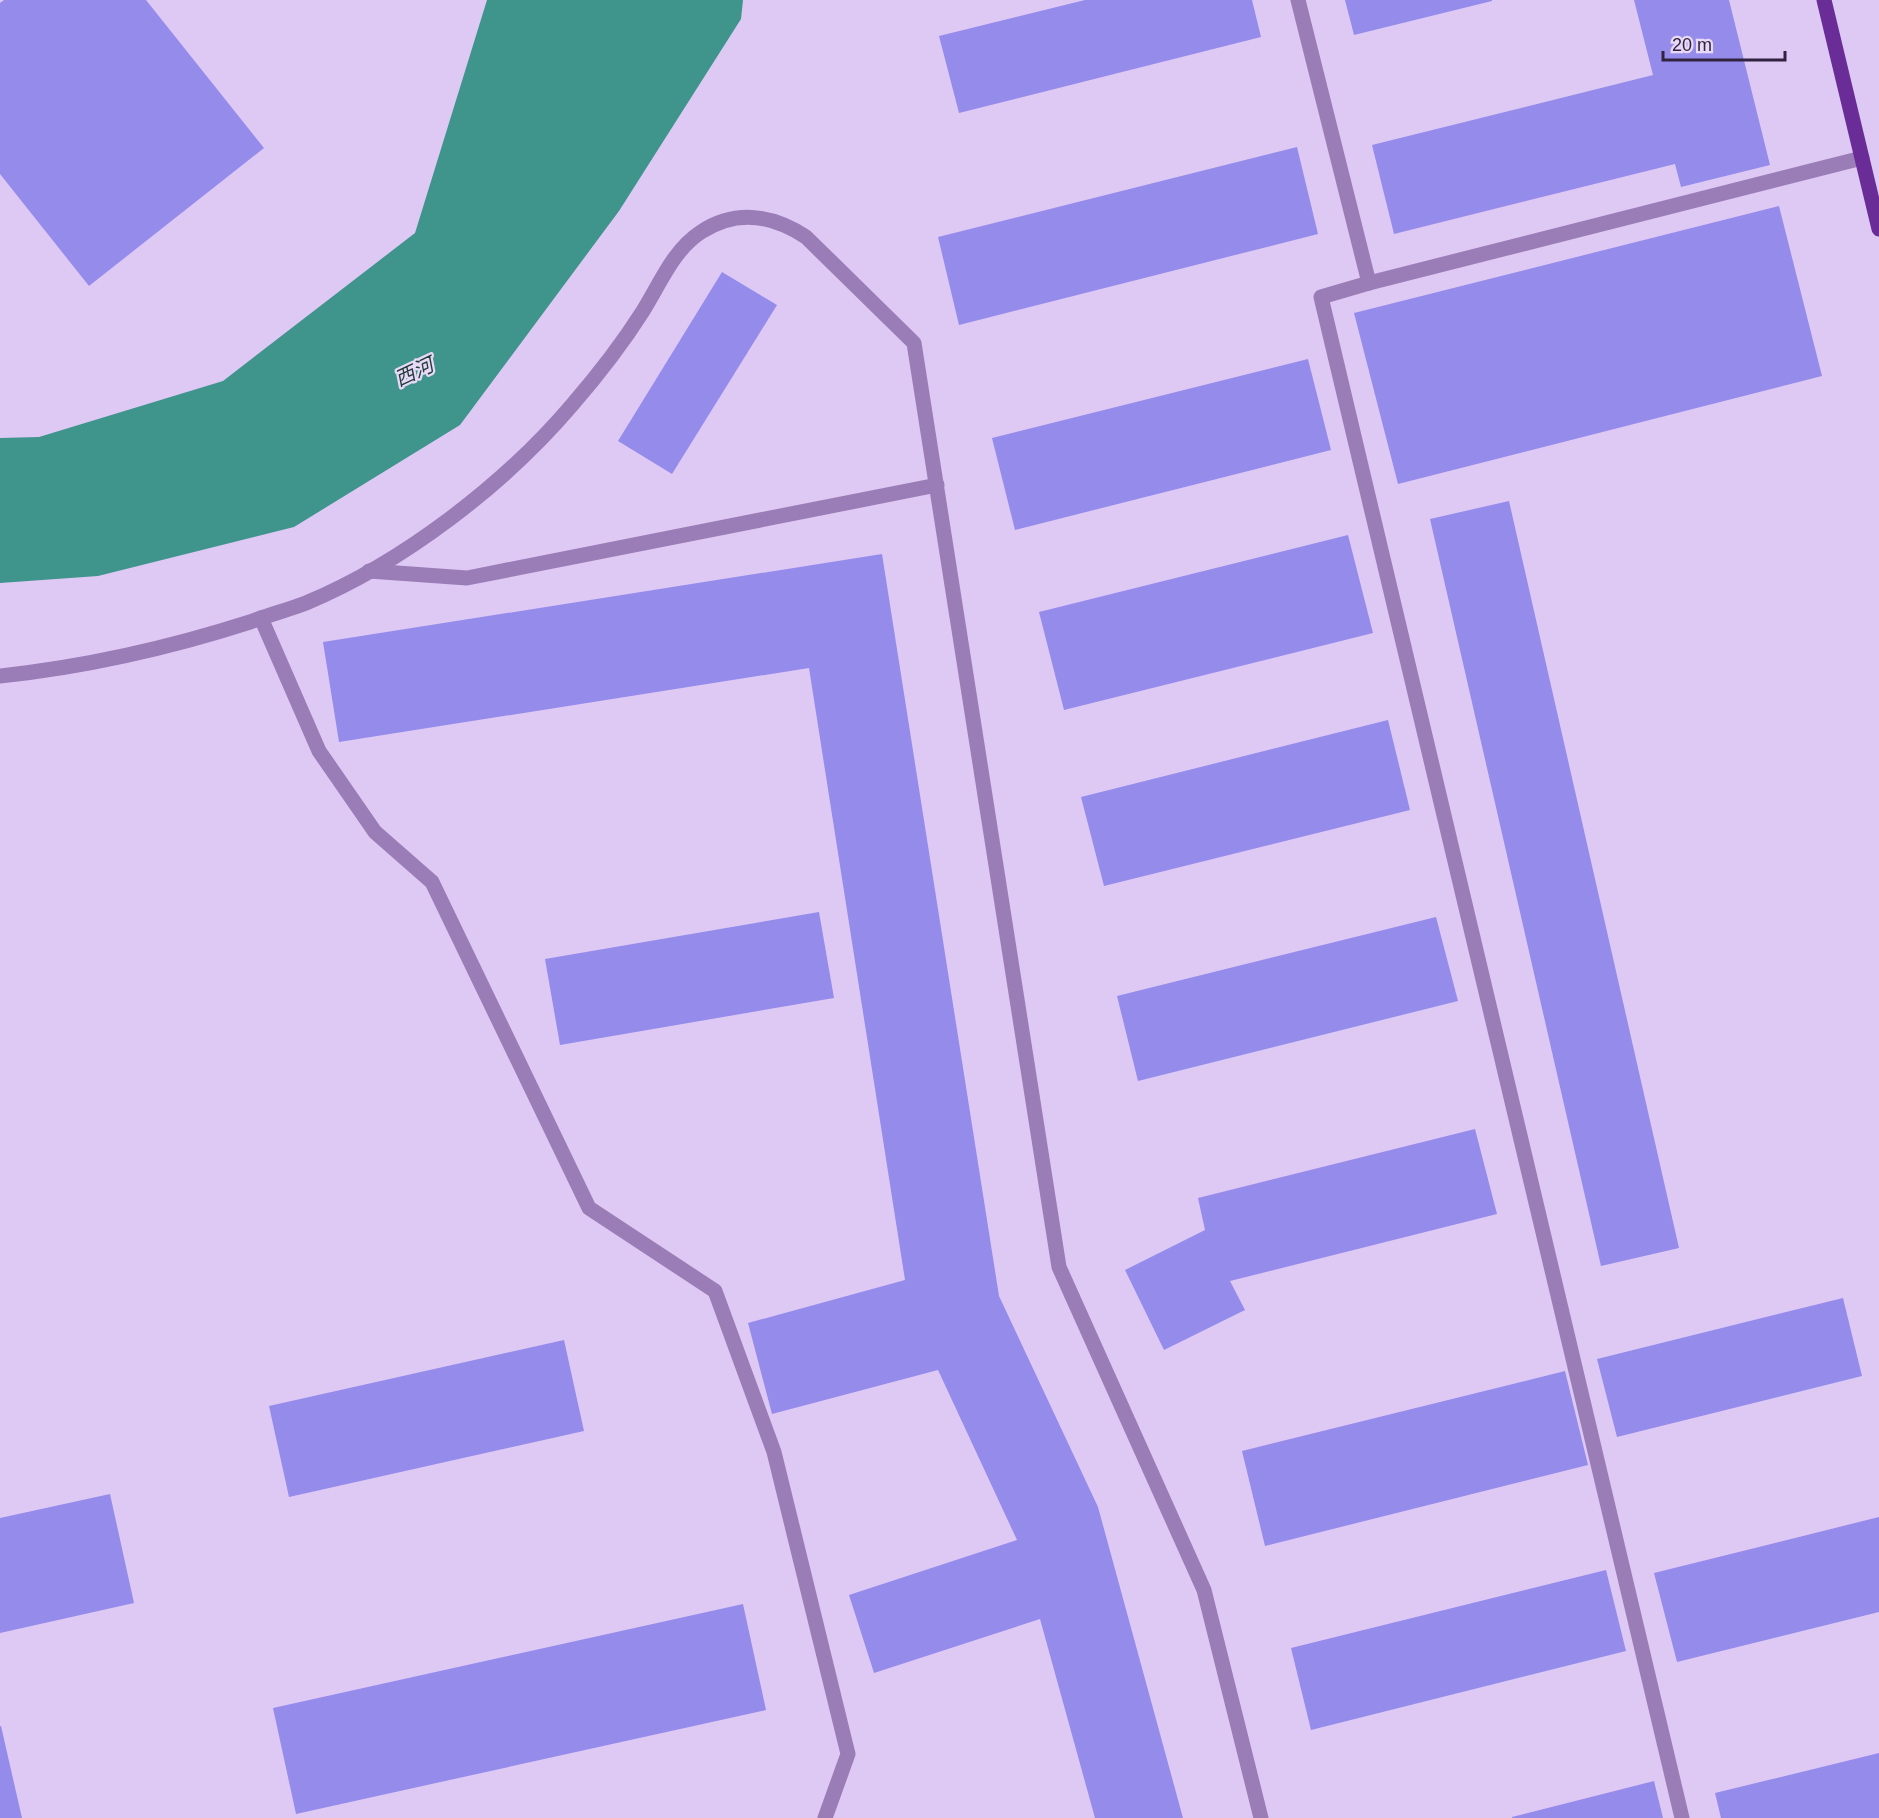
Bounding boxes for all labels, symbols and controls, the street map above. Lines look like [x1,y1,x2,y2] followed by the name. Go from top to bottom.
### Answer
[1663,24,1784,62] scale bar
[1672,35,1712,55] text: 20 m
[391,352,440,390] water label: 西河

